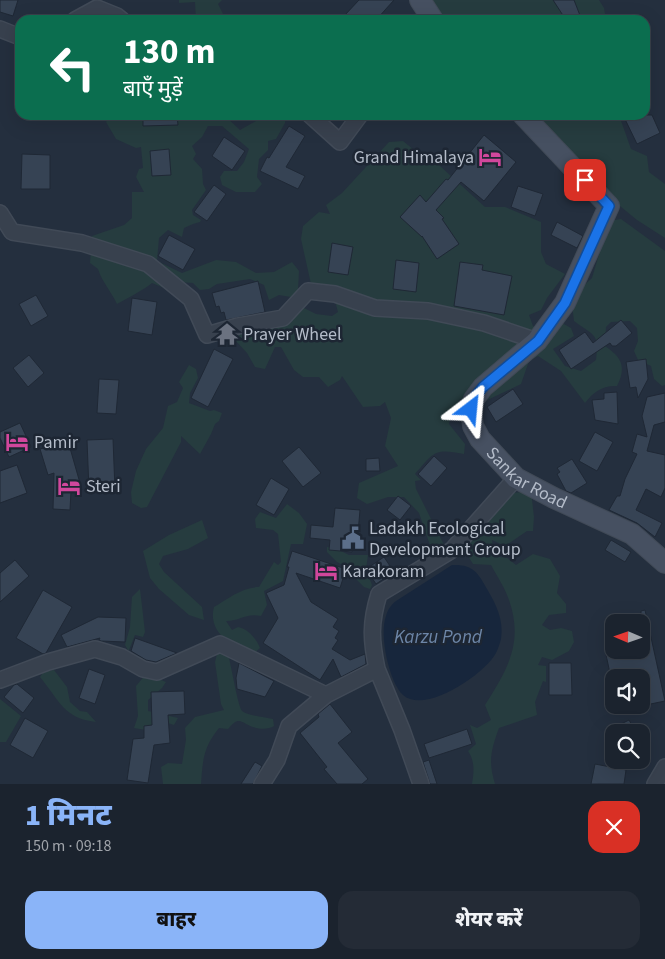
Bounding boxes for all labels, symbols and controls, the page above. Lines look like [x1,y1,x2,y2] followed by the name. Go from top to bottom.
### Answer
[123,27,215,77] text: 130 m
[40,35,105,100] icon: left
[123,73,183,105] text: बाएँ मुड़ें
[477,144,503,170] hotel icon: Grand Himalaya
[354,145,474,170] place label: Grand Himalaya
[564,159,606,201] pin
[571,166,599,194] icon: arrive
[214,321,240,347] temple icon: Prayer Wheel
[243,322,342,347] place label: Prayer Wheel
[444,382,496,434] position arrow
[4,429,30,455] hotel icon: Pamir
[34,430,79,455] place label: Pamir
[481,441,571,515] street label: Sankar Road
[56,473,82,499] hotel icon: Steri
[86,474,121,499] place label: Steri
[369,516,521,562] place label: Ladakh Ecological Development Group
[340,525,366,551] public building icon: Ladakh Ecological Development Group
[313,558,339,584] hotel icon: Karakoram
[342,559,425,584] place label: Karakoram
[605,614,650,659] north arrow
[605,614,650,769] map controls
[394,624,483,651] water label: Karzu Pond
[605,669,650,714] button: sound
[605,724,650,769] button: search
[25,794,112,837] text: 1 मिनट
[588,801,640,853] button: close
[25,835,112,857] text: 150 m · 09:18
[25,891,328,949] button: बाहर
[338,891,640,949] button: शेयर करें

